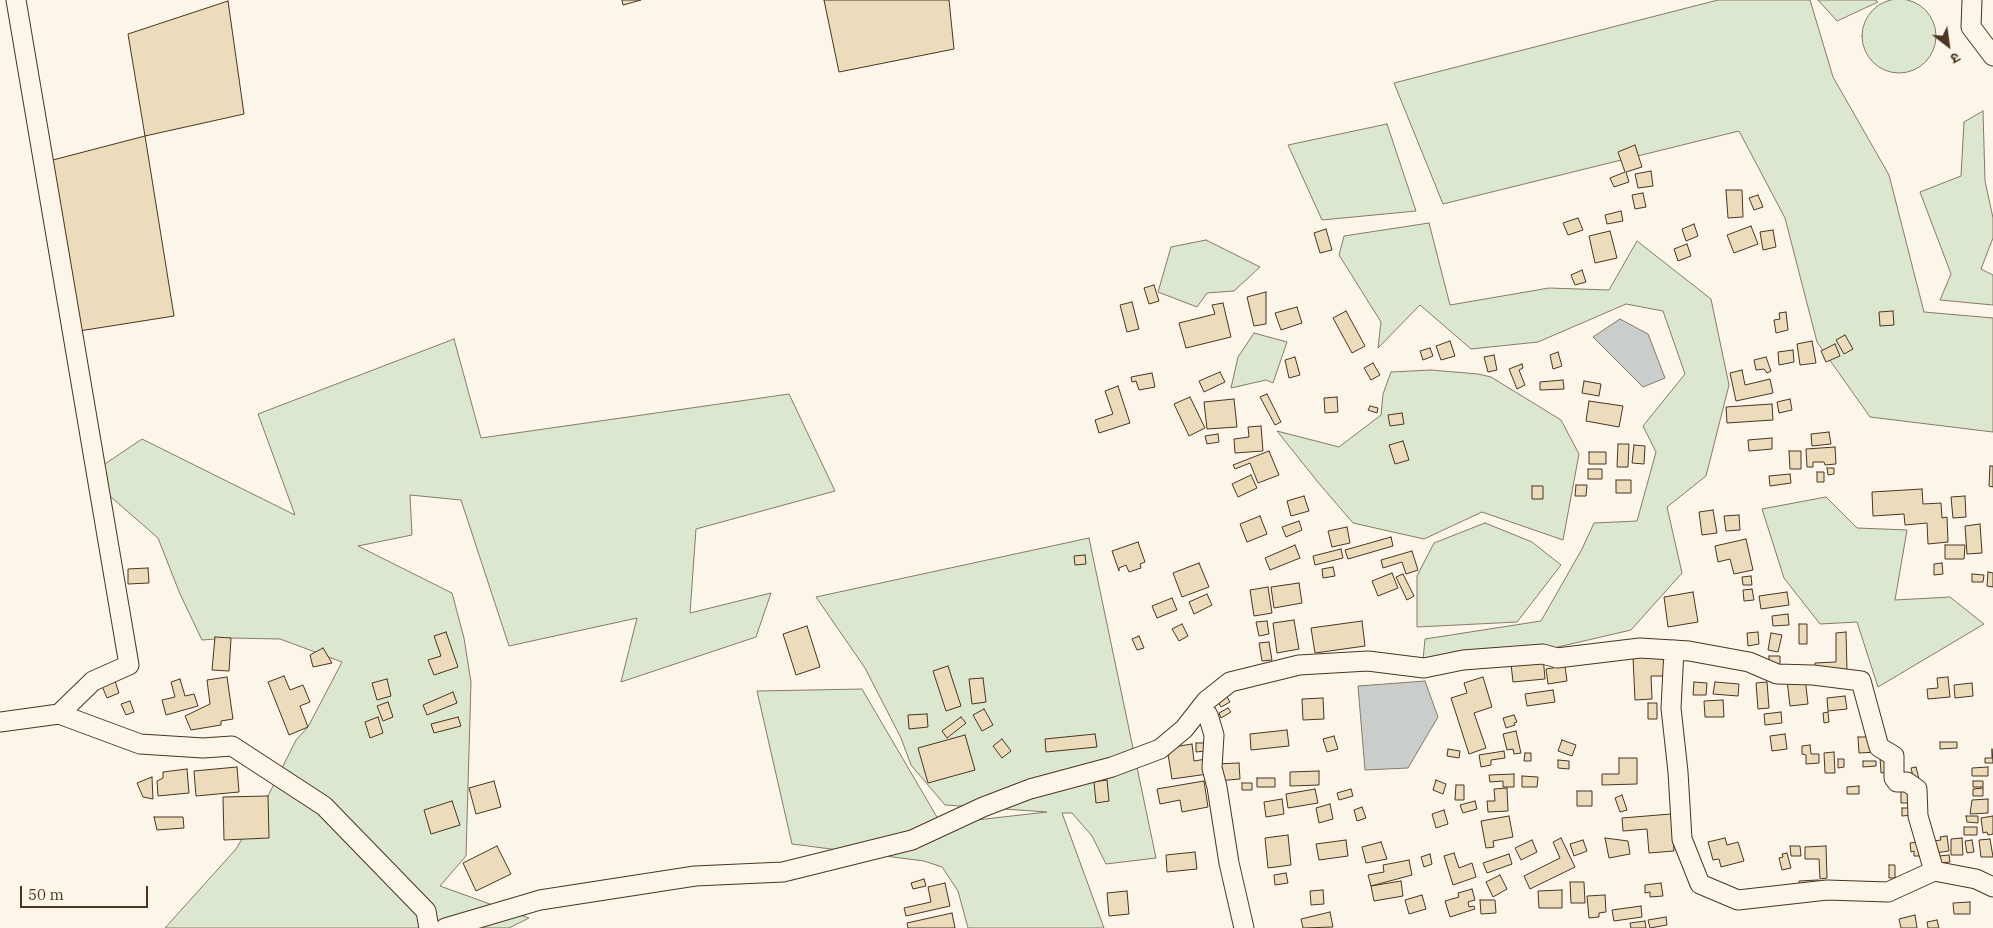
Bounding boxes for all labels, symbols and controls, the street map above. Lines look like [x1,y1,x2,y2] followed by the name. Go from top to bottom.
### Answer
[1923,20,1973,70] north arrow
[1947,48,1964,68] text: उ
[22,876,150,908] scale bar
[28,885,64,904] text: 50 m

